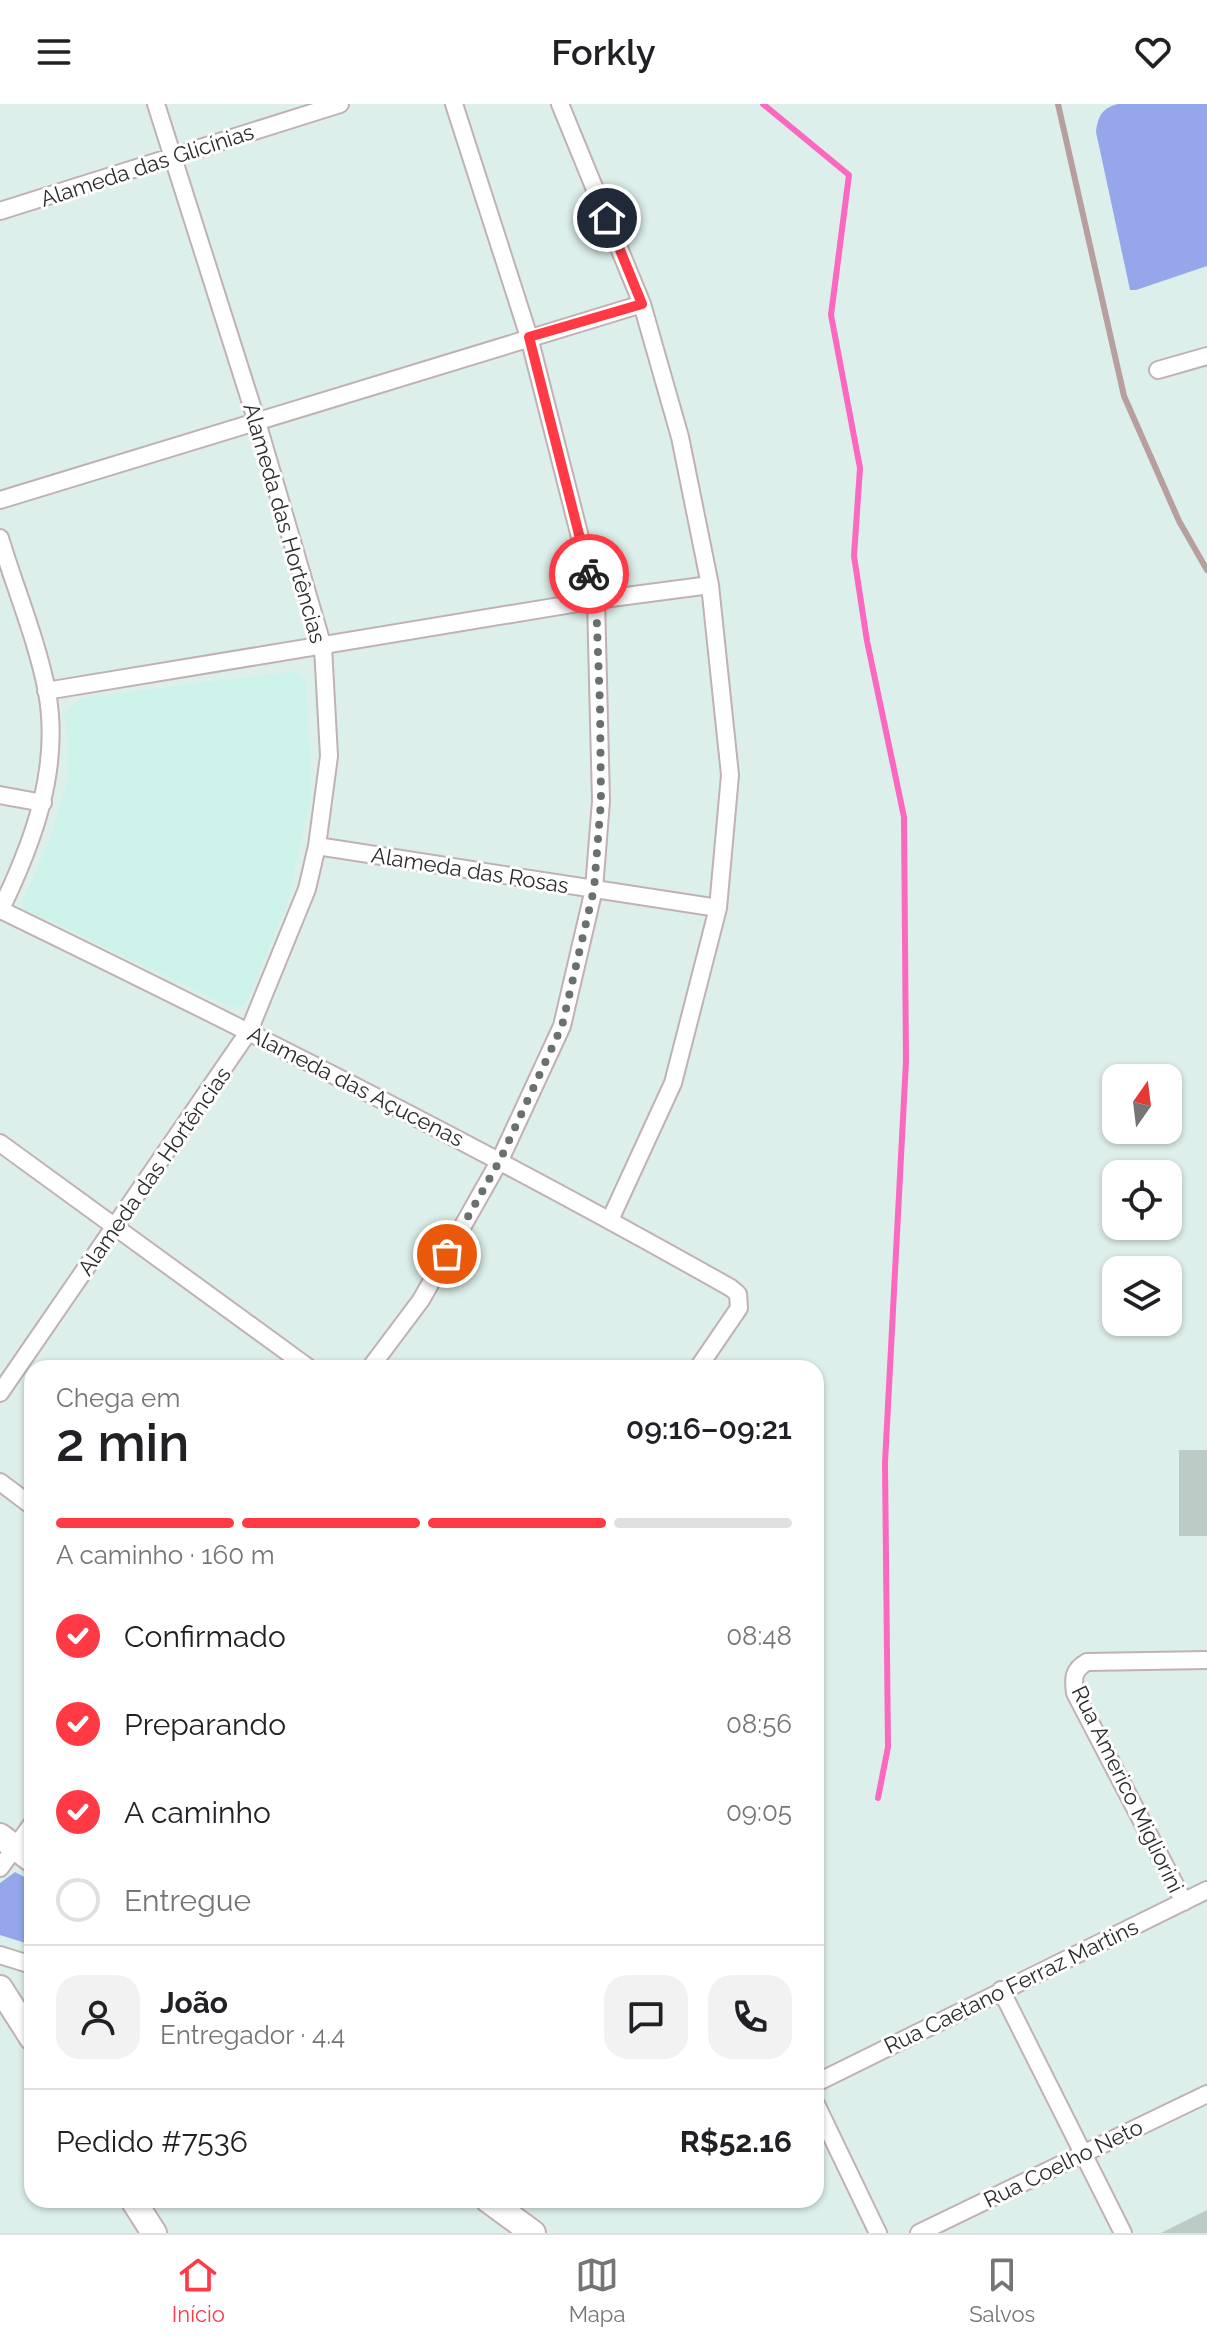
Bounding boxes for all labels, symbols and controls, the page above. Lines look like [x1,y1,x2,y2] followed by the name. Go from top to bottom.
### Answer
[32,30,76,74] icon: menu
[1131,30,1175,74] icon: heart
[551,31,656,73] text: Forkly
[37,118,257,212] street label: Alameda das Glicínias
[573,184,641,252] pin
[585,196,629,240] icon: home
[238,400,332,646] street label: Alameda das Hortências
[549,534,629,614] courier
[567,552,611,596] icon: bike
[369,842,571,898] street label: Alameda das Rosas
[244,1020,468,1152] street label: Alameda das Açucenas
[72,1062,236,1280] street label: Alameda das Hortências
[1102,1064,1182,1144] north arrow
[1102,1064,1182,1336] map controls
[1102,1160,1182,1240] button: locate
[413,1220,481,1288] pin
[425,1232,469,1276] icon: bag
[1102,1256,1182,1336] button: layers
[56,1383,180,1413] text: Chega em
[626,1411,792,1446] text: 09:16–09:21
[56,1412,189,1473] text: 2 min
[56,1540,275,1570] text: A caminho · 160 m
[56,1614,100,1658] icon: check
[124,1619,286,1654] text: Confirmado
[726,1621,792,1651] text: 08:48
[1067,1681,1189,1897] street label: Rua Americo Migliorini
[56,1702,100,1746] icon: check
[124,1707,286,1742] text: Preparando
[726,1709,792,1739] text: 08:56
[56,1790,100,1834] icon: check
[124,1795,271,1830] text: A caminho
[726,1797,792,1827] text: 09:05
[124,1883,251,1918] text: Entregue
[880,1913,1142,2059] street label: Rua Caetano Ferraz Martins
[56,1975,140,2059] button: person
[604,1975,688,2059] button: chat
[708,1975,792,2059] button: phone
[160,1985,228,2020] text: João
[160,2020,345,2050] text: Entregador · 4.4
[979,2113,1147,2213] street label: Rua Coelho Neto
[56,2124,248,2159] text: Pedido #7536
[680,2124,792,2159] text: R$52.16
[172,2253,225,2327] tab: Início
[569,2253,625,2327] tab: Mapa
[969,2253,1035,2327] tab: Salvos

